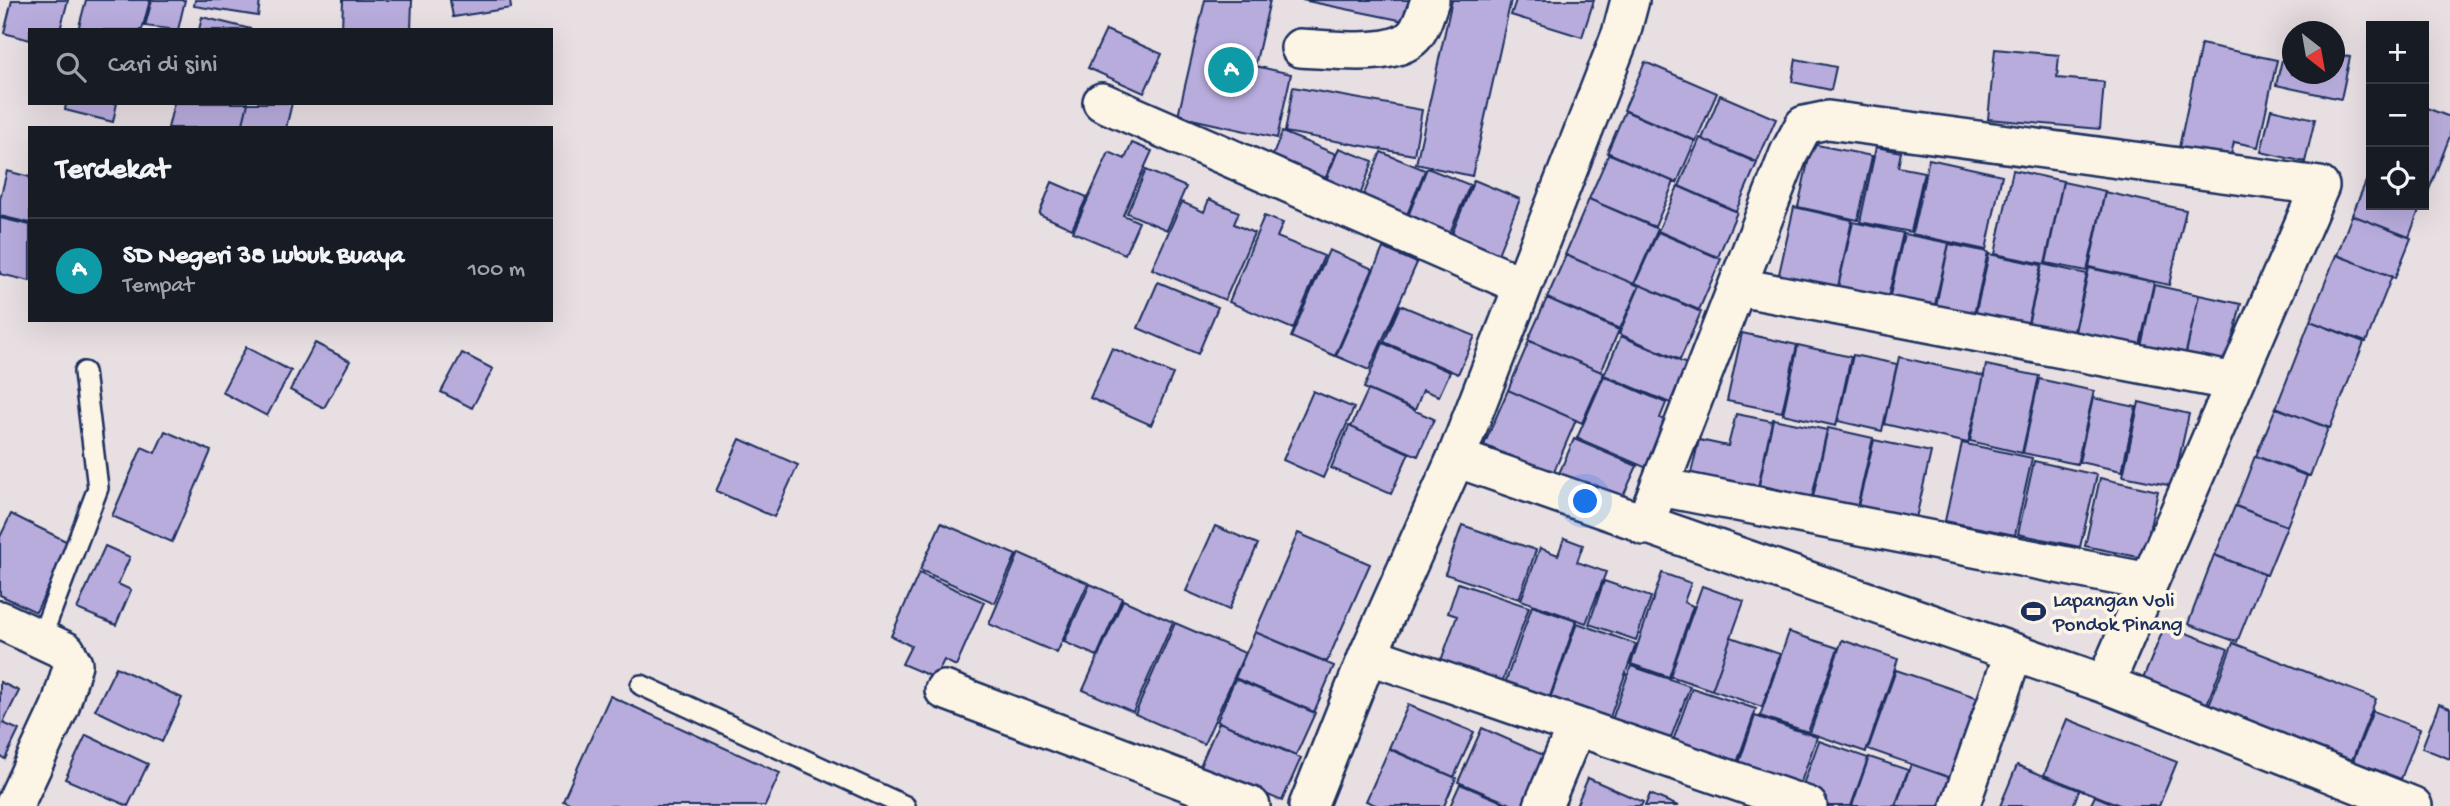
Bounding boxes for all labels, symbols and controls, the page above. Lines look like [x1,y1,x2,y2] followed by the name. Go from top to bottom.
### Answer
[2282,21,2345,84] north arrow
[2366,21,2429,210] map controls
[2366,21,2429,84] button: +
[28,28,553,105] search box
[1208,44,1254,96] pin: A
[52,48,90,86] icon: search
[108,51,218,82] text: Cari di sini
[2366,84,2429,147] button: −
[2366,147,2429,210] button: locate
[56,154,169,189] text: Terdekat
[123,242,404,273] text: SD Negeri 38 Lubuk Buaya
[72,257,86,284] text: A
[468,257,525,284] text: 100 m
[123,273,194,300] text: Tempat
[1568,484,1602,518] your location
[2052,590,2183,639] place label: Lapangan Voli Pondok Pinang
[2019,597,2047,625] sports icon: Lapangan Voli Pondok Pinang

